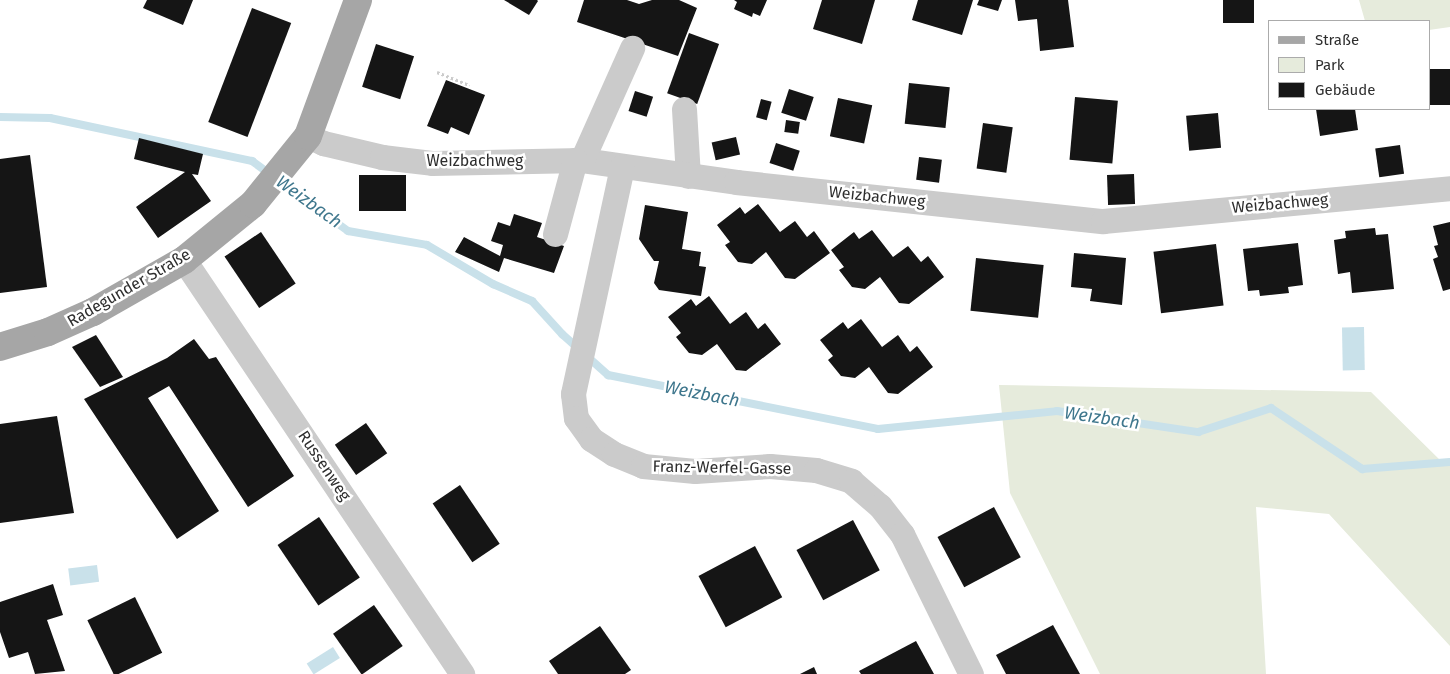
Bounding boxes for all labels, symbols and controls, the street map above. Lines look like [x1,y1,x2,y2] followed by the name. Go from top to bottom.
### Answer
[1268,20,1430,110] legend
[1315,31,1359,49] text: Straße
[1315,56,1345,74] text: Park
[1315,81,1375,99] text: Gebäude
[427,151,523,171] street label: Weizbachweg
[272,171,346,233] water label: Weizbach
[828,182,926,212] street label: Weizbachweg
[1231,190,1329,218] street label: Weizbachweg
[64,245,194,331] street label: Radegunder Straße
[662,376,742,412] water label: Weizbach
[1063,402,1141,434] water label: Weizbach
[294,427,354,505] street label: Russenweg
[652,457,792,479] street label: Franz-Werfel-Gasse

